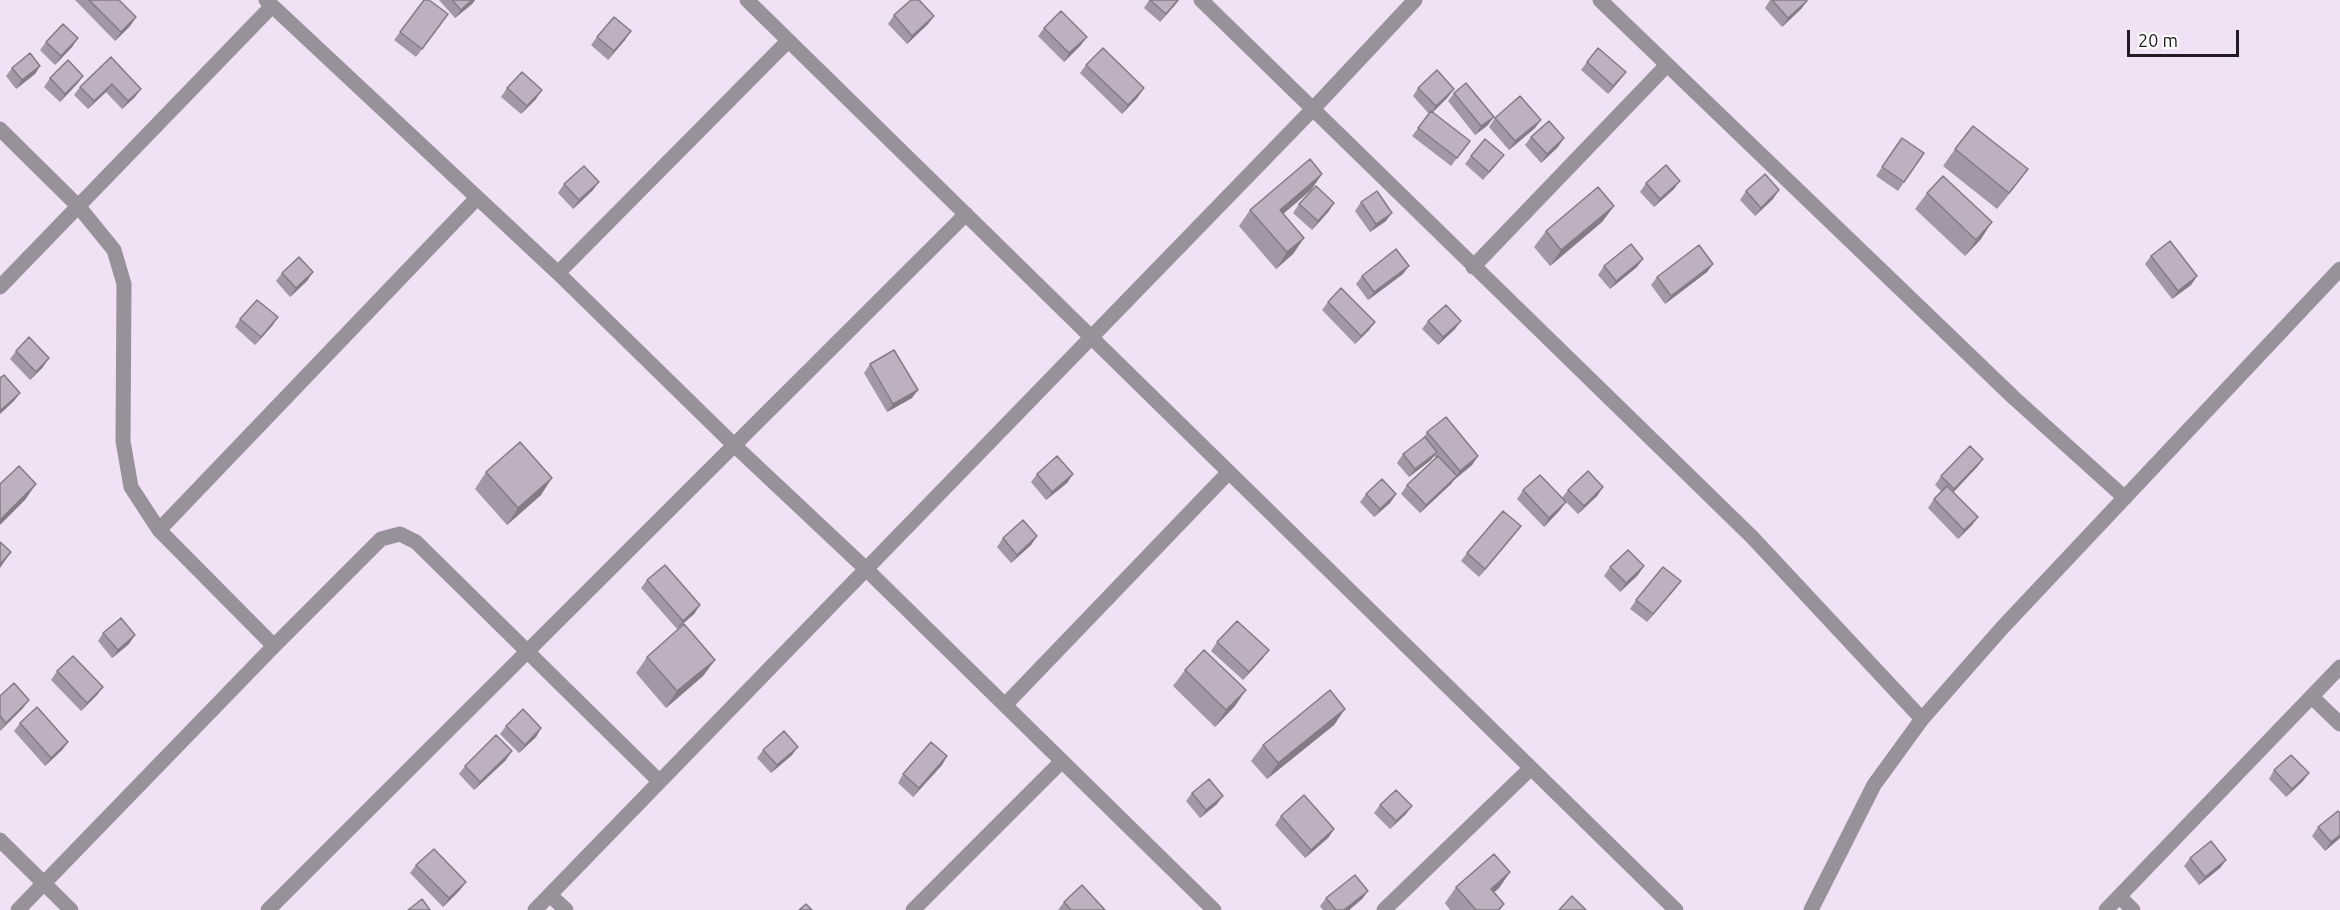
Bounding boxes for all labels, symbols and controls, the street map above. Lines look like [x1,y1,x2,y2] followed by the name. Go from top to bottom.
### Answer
[2130,18,2242,56] scale bar
[2138,30,2178,50] text: 20 m

